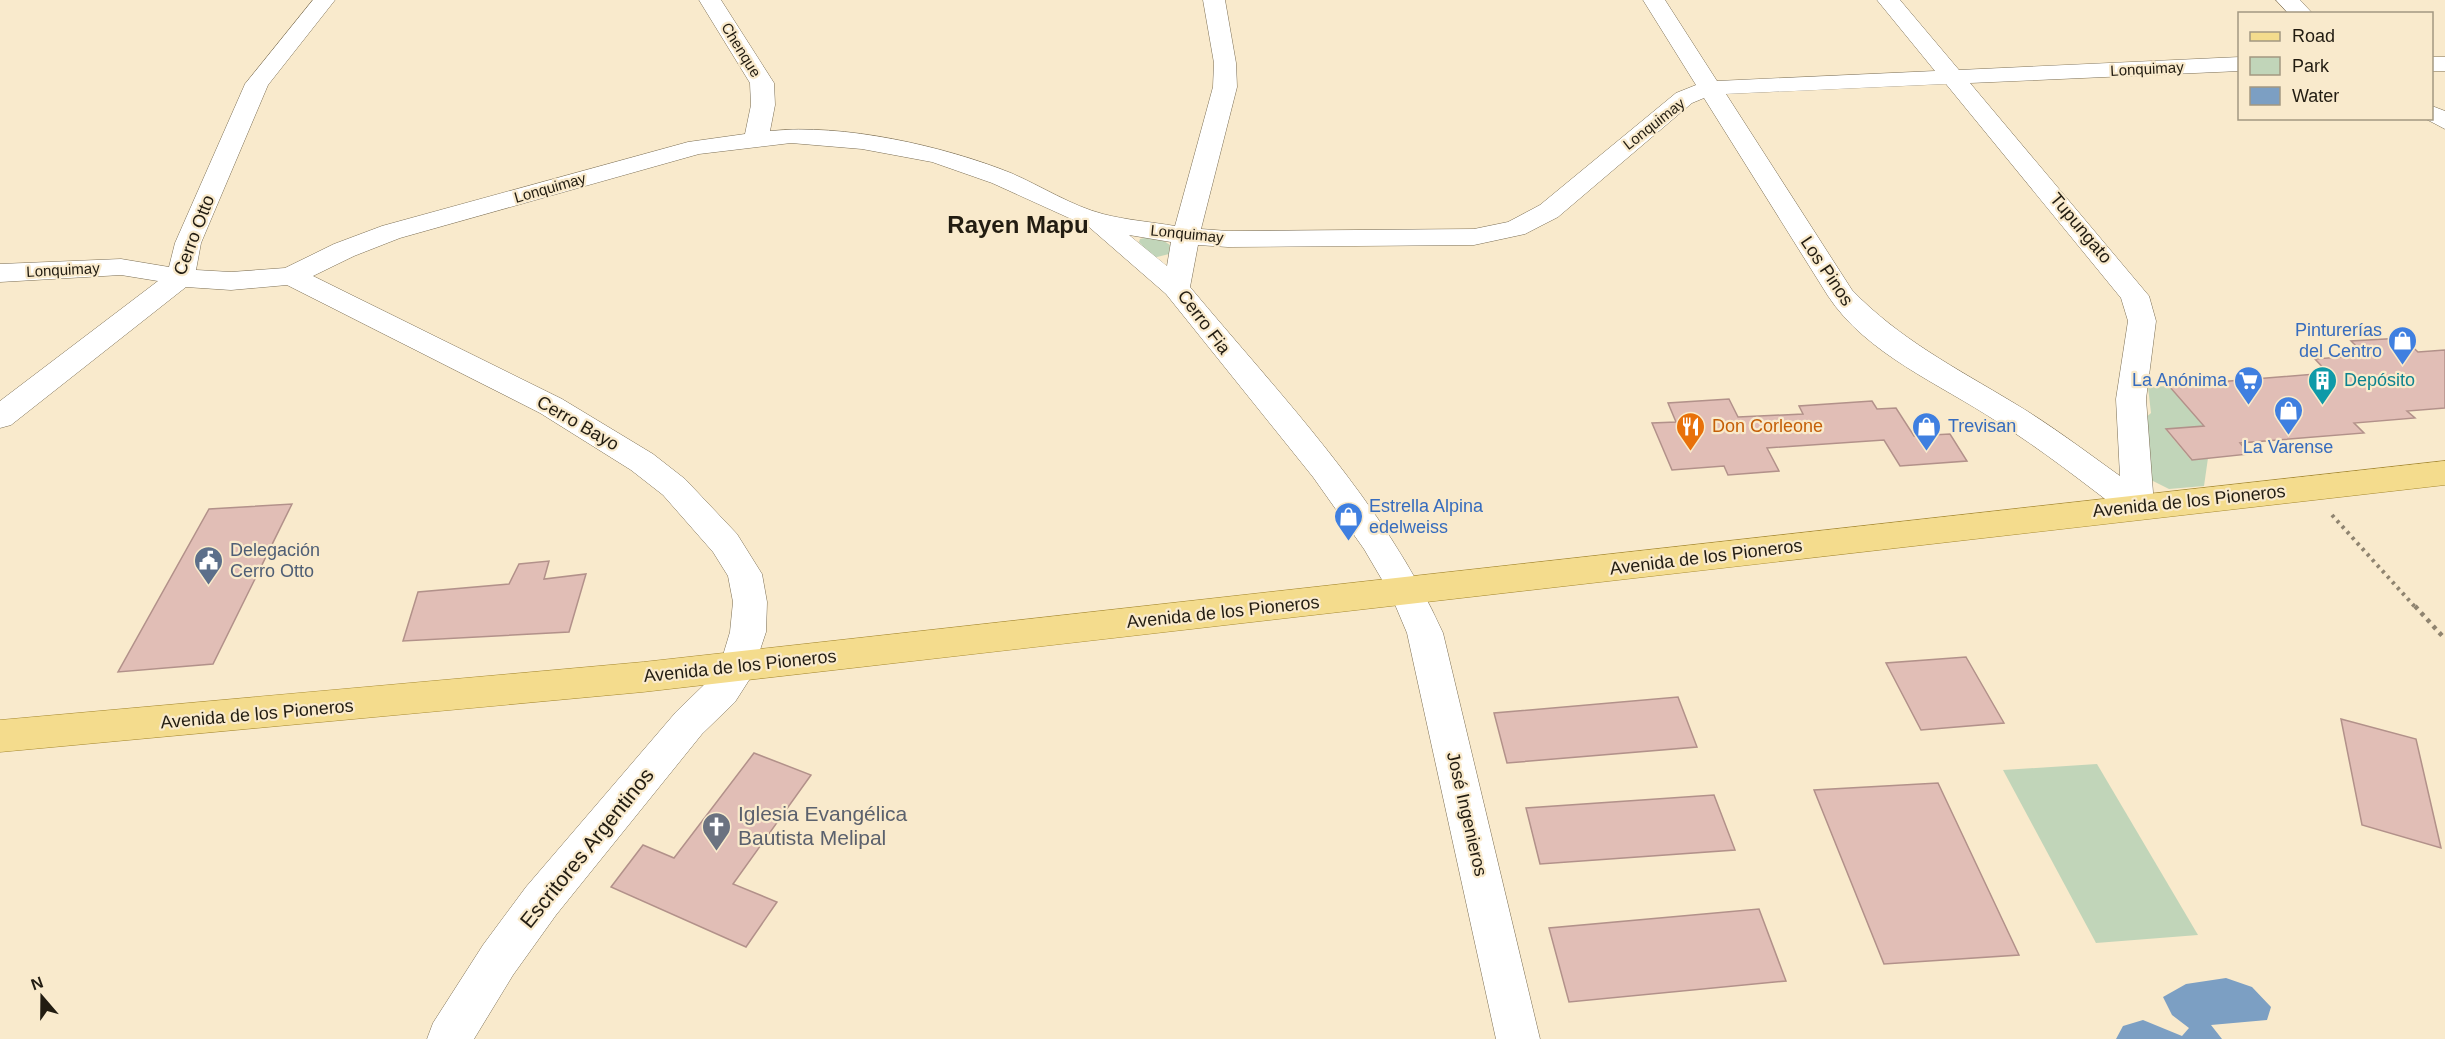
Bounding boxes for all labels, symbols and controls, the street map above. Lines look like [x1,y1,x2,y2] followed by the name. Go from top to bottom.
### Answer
[2238,12,2433,120] legend
[718,19,765,80] street label: Chenque
[2292,26,2335,46] text: Road
[2292,56,2330,76] text: Park
[2110,58,2185,79] street label: Lonquimay
[2292,86,2339,106] text: Water
[1620,94,1688,153] street label: Lonquimay
[512,169,588,206] street label: Lonquimay
[2046,189,2116,267] street label: Tupungato
[170,192,218,278] street label: Cerro Otto
[947,211,1089,238] district label: Rayen Mapu
[1150,221,1225,246] street label: Lonquimay
[1797,233,1857,309] street label: Los Pinos
[26,259,101,280] street label: Lonquimay
[1173,286,1235,359] street label: Cerro Fia
[2295,320,2382,361] place label: Pinturerías del Centro
[2387,324,2419,366] shop icon: Pinturerías del Centro
[2232,364,2264,406] supermarket icon: La Anónima
[2307,364,2339,406] building icon: Depósito
[2132,370,2228,390] place label: La Anónima
[2344,370,2415,390] place label: Depósito
[534,392,622,454] street label: Cerro Bayo
[2272,394,2304,436] shop icon: La Varense
[1675,410,1707,452] restaurant icon: Don Corleone
[1911,410,1943,452] shop icon: Trevisan
[1712,416,1823,436] place label: Don Corleone
[1948,416,2016,436] place label: Trevisan
[2243,437,2333,457] place label: La Varense
[2092,481,2286,521] street label: Avenida de los Pioneros
[1369,496,1484,537] place label: Estrella Alpina edelweiss
[1332,500,1364,542] shop icon: Estrella Alpina edelweiss
[1609,535,1803,579] street label: Avenida de los Pioneros
[230,540,320,581] place label: Delegación Cerro Otto
[193,544,225,586] public building icon: Delegación Cerro Otto
[1126,592,1320,632] street label: Avenida de los Pioneros
[643,646,837,686] street label: Avenida de los Pioneros
[160,696,354,732] street label: Avenida de los Pioneros
[1443,750,1491,878] street label: José Ingenieros
[515,763,658,932] street label: Escritores Argentinos
[738,802,908,849] place label: Iglesia Evangélica Bautista Melipal
[701,810,733,852] church icon: Iglesia Evangélica Bautista Melipal
[12,967,72,1027] north arrow
[29,973,45,993] text: N

